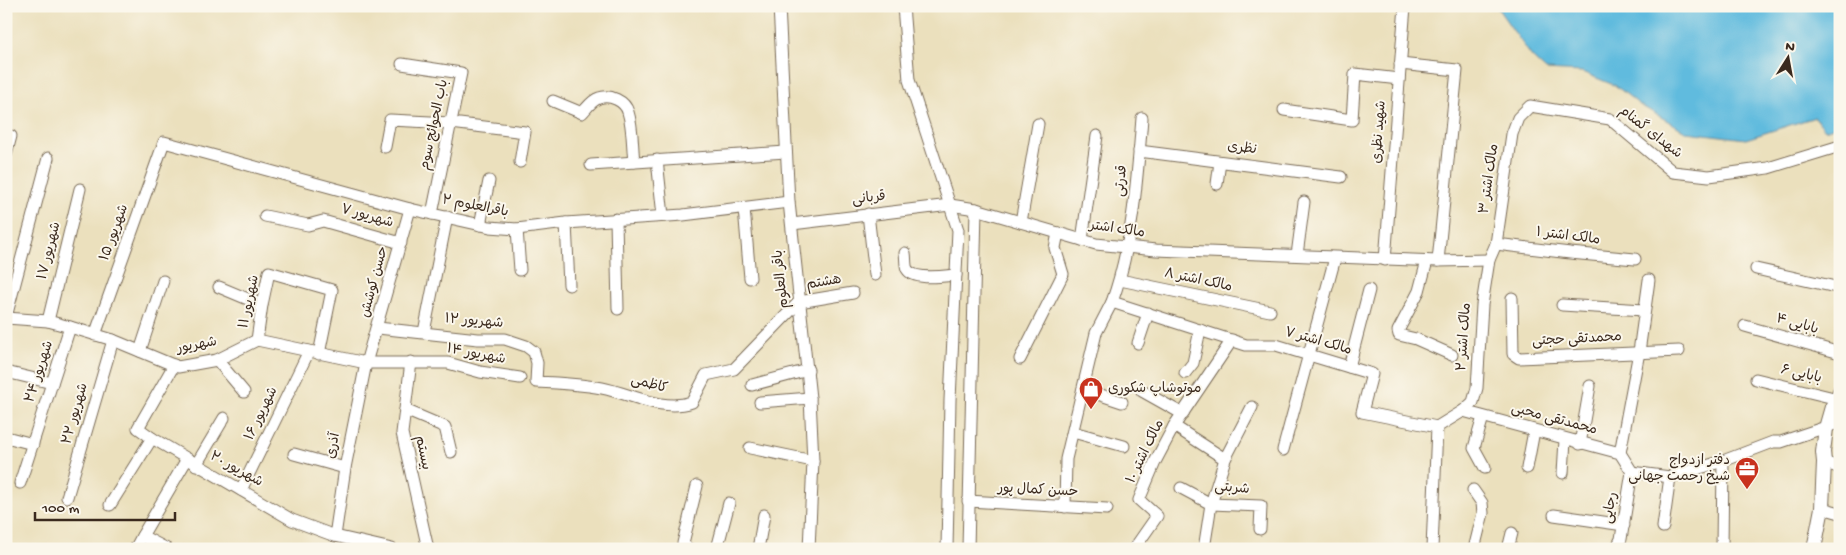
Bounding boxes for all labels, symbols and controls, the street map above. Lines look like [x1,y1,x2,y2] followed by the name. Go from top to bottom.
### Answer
[1764,32,1814,82] north arrow
[1784,38,1796,57] text: N
[417,78,454,172] street label: باب الحوائج سوم
[1369,100,1391,164] street label: شهید نظری
[1615,101,1686,163] street label: شهدای گمنام
[1226,139,1258,159] street label: نظری
[1477,143,1503,215] street label: مالک اشتر ۳
[1112,164,1132,198] street label: قدرتی
[851,189,887,209] street label: قربانی
[440,192,510,222] street label: باقرالعلوم ۲
[339,201,395,233] street label: شهریور ۷
[97,202,133,264] street label: شهریور ۱۵
[1087,218,1146,242] street label: مالک اشتر
[35,220,65,282] street label: شهریور ۱۷
[1535,225,1601,249] street label: مالک اشتر ۱
[357,245,393,319] street label: حسن کوشش
[770,249,794,309] street label: باقر العلوم
[1162,266,1234,296] street label: مالک اشتر ۸
[805,272,843,294] street label: هشتم
[236,274,264,330] street label: شهریور ۱۱
[1454,302,1476,372] street label: مالک اشتر ۲
[444,311,504,333] street label: شهریور ۱۲
[1774,311,1820,339] street label: بابایی ۴
[1282,324,1354,360] street label: مالک اشتر ۷
[1532,329,1622,351] street label: محمدتقی حجتی
[174,334,219,358] street label: شهریور
[22,339,58,405] street label: شهریور ۲۴
[445,341,507,369] street label: شهریور ۱۴
[1779,362,1823,388] street label: بابایی ۶
[629,372,669,398] street label: کاظمی
[1078,376,1104,410] shop icon: موتوشاپ شکوری
[59,381,93,447] street label: شهریور ۲۲
[1108,381,1201,398] place label: موتوشاپ شکوری
[242,384,282,444] street label: شهریور ۱۶
[1509,400,1599,440] street label: محمدتقی محبی
[1123,417,1169,487] street label: مالک اشتر ۱۰
[322,431,345,460] street label: آذری
[410,434,434,472] street label: بیستم
[206,448,266,492] street label: شهریور ۲۰
[1628,453,1730,486] place label: دفتر ازدواج شیخ رحمت جهانی
[1734,456,1760,490] office icon: دفتر ازدواج شیخ رحمت جهانی
[1214,479,1250,499] street label: شربتی
[996,480,1079,502] street label: حسن کمال پور
[35,490,175,522] scale bar
[1600,491,1622,525] street label: رجایی
[41,500,80,518] text: 100 m

